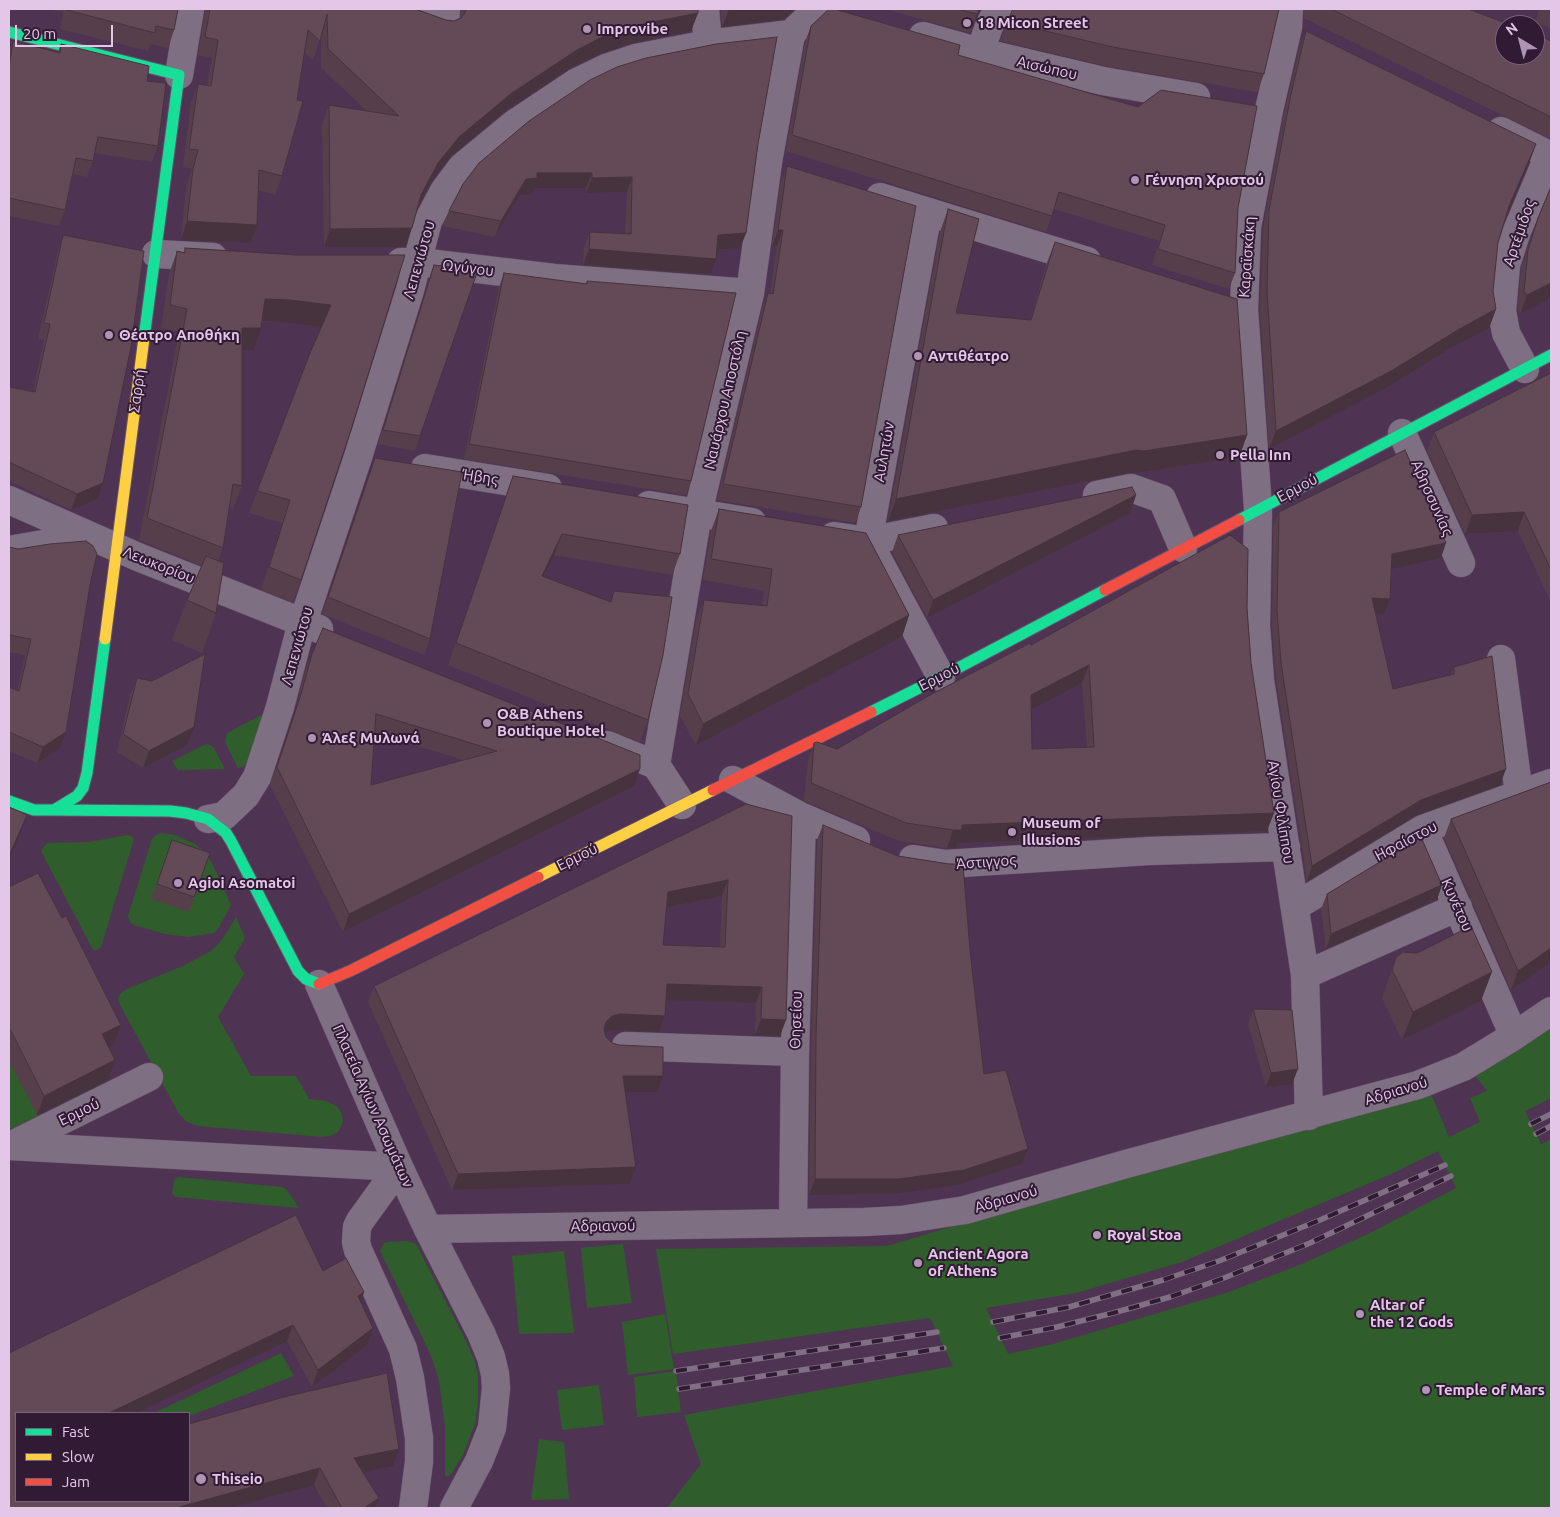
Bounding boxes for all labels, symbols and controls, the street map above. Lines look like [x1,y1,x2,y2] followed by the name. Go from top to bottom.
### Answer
[977,14,1088,32] place label: 18 Micon Street
[18,15,115,47] scale bar
[1495,15,1545,65] north arrow
[961,17,973,29] marker: 18 Micon Street
[1503,19,1521,38] text: N
[597,20,668,38] place label: Improvibe
[581,23,593,35] marker: Improvibe
[23,25,56,42] text: 20 m
[1015,52,1079,84] street label: Αισώπου
[1145,171,1264,189] place label: Γέννηση Χριστού
[1129,174,1141,186] marker: Γέννηση Χριστού
[1499,197,1539,269] street label: Αρτέμιδος
[1235,216,1259,298] street label: Καραϊσκάκη
[399,219,439,301] street label: Λεπενιώτου
[441,256,495,280] street label: Ωγύγου
[119,326,240,344] place label: Θέατρο Αποθήκη
[103,329,115,341] marker: Θέατρο Αποθήκη
[700,329,750,471] street label: Ναυάρχου Αποστόλη
[928,347,1009,365] place label: Αντιθέατρο
[912,350,924,362] marker: Αντιθέατρο
[125,368,149,414] street label: Σαρρή
[870,421,898,483] street label: Αυλητών
[1230,446,1291,464] place label: Pella Inn
[1214,449,1226,461] marker: Pella Inn
[1407,457,1457,539] street label: Αβησσυνίας
[461,465,499,489] street label: Ήβης
[1274,470,1320,506] street label: Ερμού
[120,542,198,588] street label: Λεωκορίου
[277,605,317,687] street label: Λεπενιώτου
[916,659,962,695] street label: Ερμού
[497,705,605,740] place label: O&B Athens Boutique Hotel
[481,717,493,729] marker: O&B Athens Boutique Hotel
[322,729,420,747] place label: Άλεξ Μυλωνά
[306,732,318,744] marker: Άλεξ Μυλωνά
[1264,759,1298,865] street label: Αγίου Φιλίππου
[1022,814,1100,849] place label: Museum of Illusions
[1372,817,1440,865] street label: Ηφαίστου
[1006,826,1018,838] marker: Museum of Illusions
[554,839,600,875] street label: Ερμού
[955,851,1017,873] street label: Άστιγγος
[188,874,296,892] place label: Agioi Asomatoi
[1437,876,1477,934] street label: Κυνέτου
[172,877,184,889] marker: Agioi Asomatoi
[786,991,806,1049] street label: Θησείου
[329,1022,417,1190] street label: Πλατεία Αγίων Ασωμάτων
[1362,1073,1430,1109] street label: Αδριανού
[56,1094,102,1130] street label: Ερμού
[972,1181,1040,1217] street label: Αδριανού
[570,1216,636,1236] street label: Αδριανού
[1107,1226,1181,1244] place label: Royal Stoa
[1091,1229,1103,1241] marker: Royal Stoa
[928,1245,1029,1280] place label: Ancient Agora of Athens
[912,1257,924,1269] marker: Ancient Agora of Athens
[1370,1296,1453,1331] place label: Altar of the 12 Gods
[1354,1308,1366,1320] marker: Altar of the 12 Gods
[1436,1381,1545,1399] place label: Temple of Mars
[1420,1384,1432,1396] marker: Temple of Mars
[15,1412,190,1502] legend
[62,1423,89,1440] text: Fast
[62,1448,94,1465] text: Slow
[212,1470,263,1488] place label: Thiseio
[194,1472,208,1486] marker: Thiseio
[62,1473,90,1490] text: Jam

